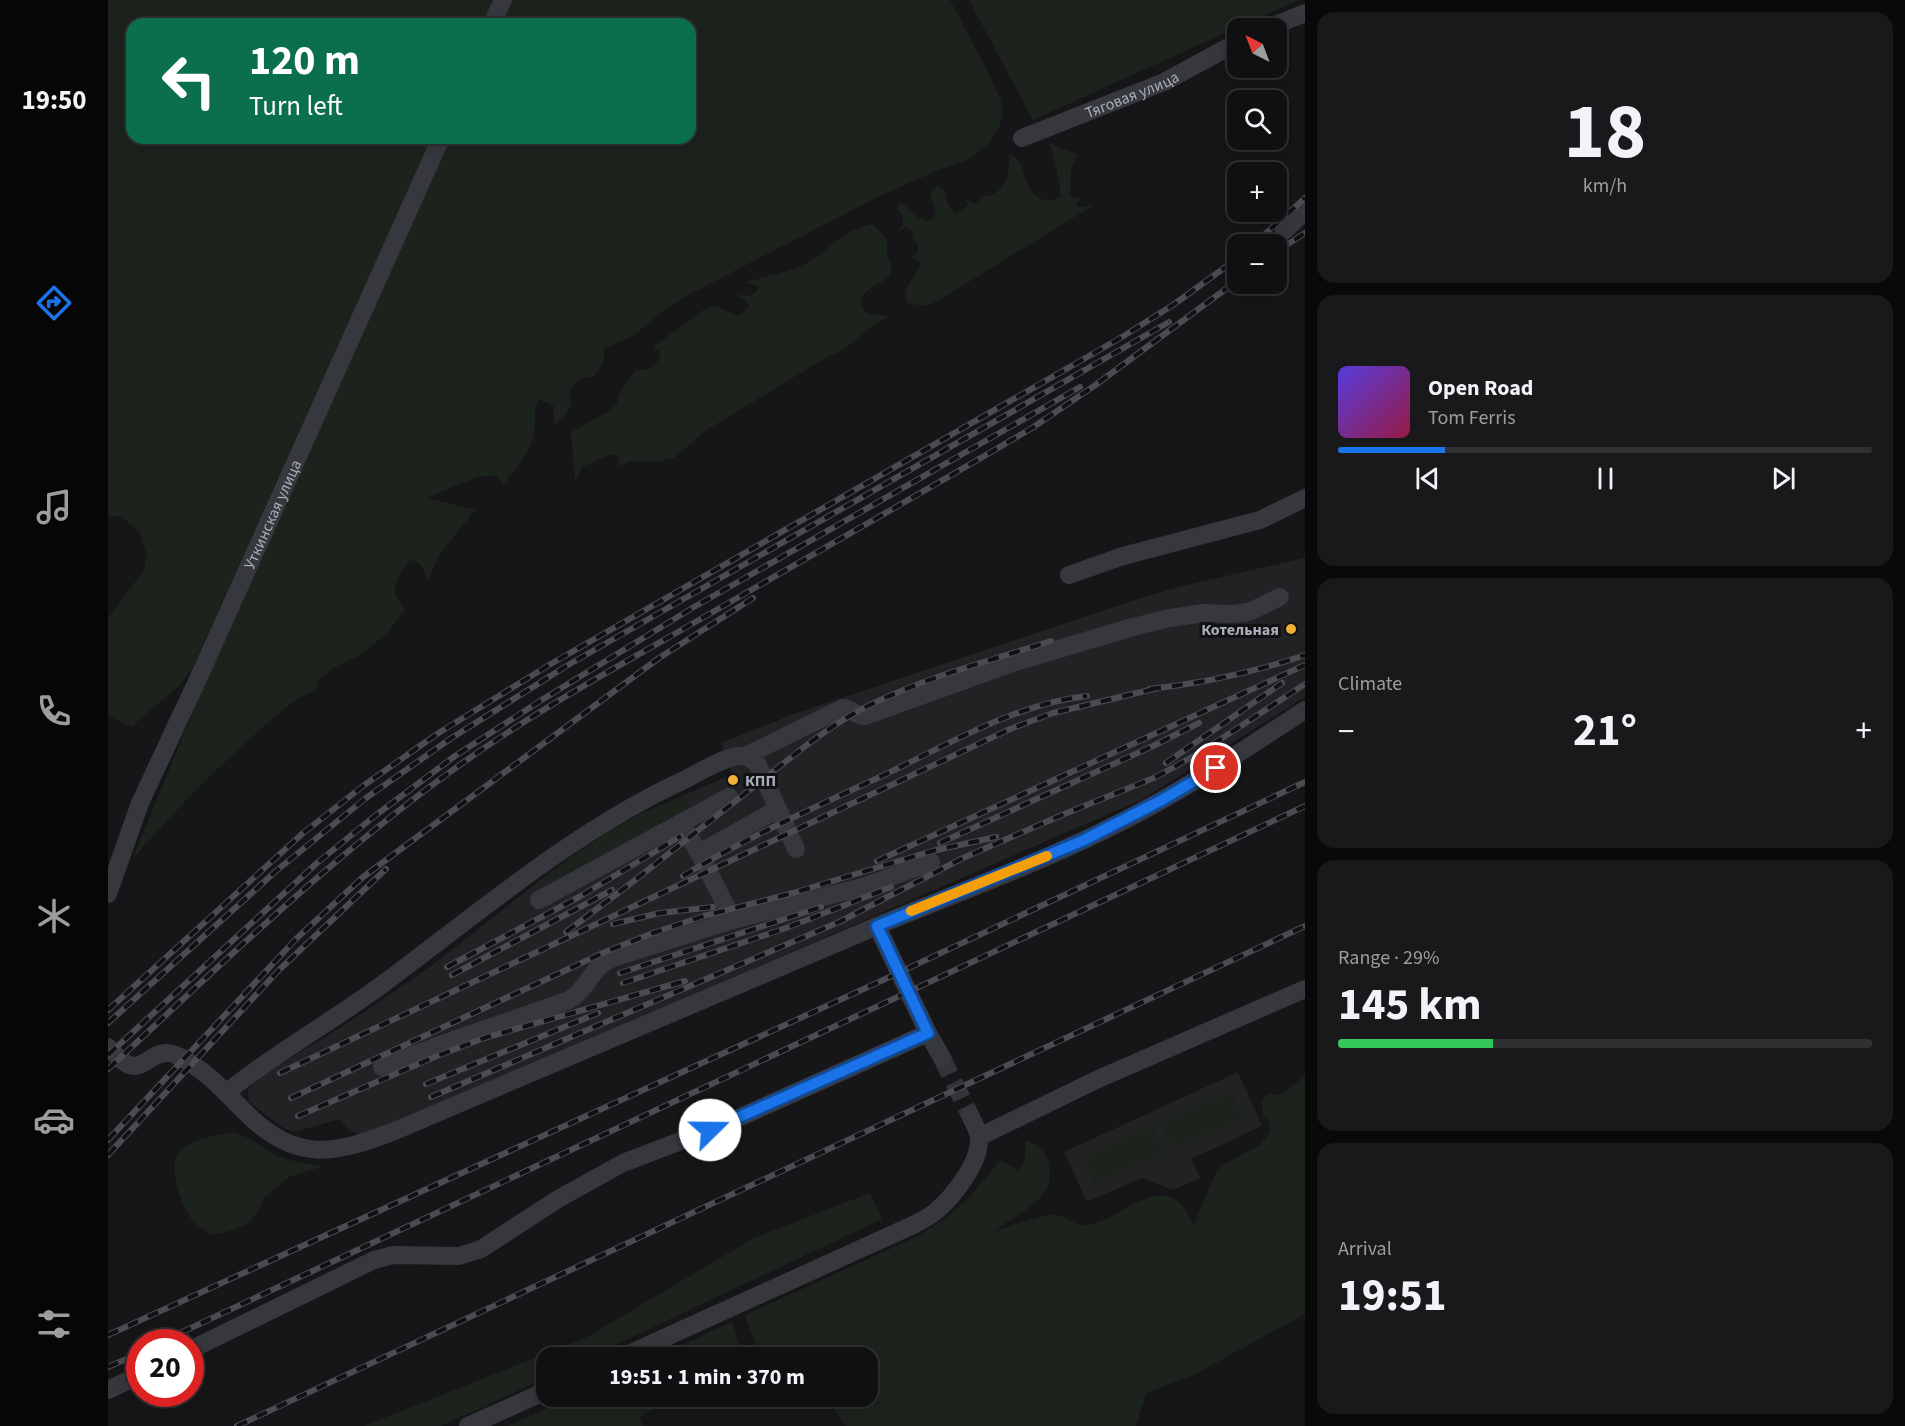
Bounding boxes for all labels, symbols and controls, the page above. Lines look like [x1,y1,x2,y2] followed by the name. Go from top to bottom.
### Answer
[1227,18,1287,78] north arrow
[1227,18,1287,294] map controls
[249,31,360,91] text: 120 m
[150,42,228,120] icon: left
[1082,66,1183,124] street label: Тяговая улица
[1564,77,1646,188] text: 18
[21,81,87,120] text: 19:50
[249,87,343,126] text: Turn left
[1227,90,1287,150] button: search
[1227,162,1287,222] button: +
[1583,172,1627,200] text: km/h
[1227,234,1287,294] button: −
[33,282,75,324] icon: directions
[1428,372,1533,404] text: Open Road
[1428,404,1516,432] text: Tom Ferris
[239,456,307,573] street label: Уткинская улица
[1411,462,1444,495] icon: previous
[1589,462,1622,495] icon: pause
[1767,462,1800,495] icon: next
[33,486,75,528] icon: music
[1201,619,1279,641] place label: Котельная
[1284,622,1298,636] marker: Котельная
[1338,670,1402,698] text: Climate
[33,690,75,732] icon: phone
[1573,699,1637,763] text: 21°
[1338,708,1354,755] text: −
[1856,708,1872,755] text: +
[1190,742,1241,793] pin
[1199,751,1232,784] icon: arrive
[745,770,776,792] place label: КПП
[726,773,740,787] marker: КПП
[33,895,75,937] icon: climate
[1338,944,1439,972] text: Range · 29%
[1338,973,1482,1037] text: 145 km
[678,1098,742,1162] position arrow
[33,1099,75,1141] icon: car
[1338,1235,1392,1263] text: Arrival
[1338,1264,1447,1328] text: 19:51
[33,1303,75,1345] icon: filters
[126,1329,204,1407] speed limit sign: 20
[609,1361,805,1393] text: 19:51 · 1 min · 370 m

